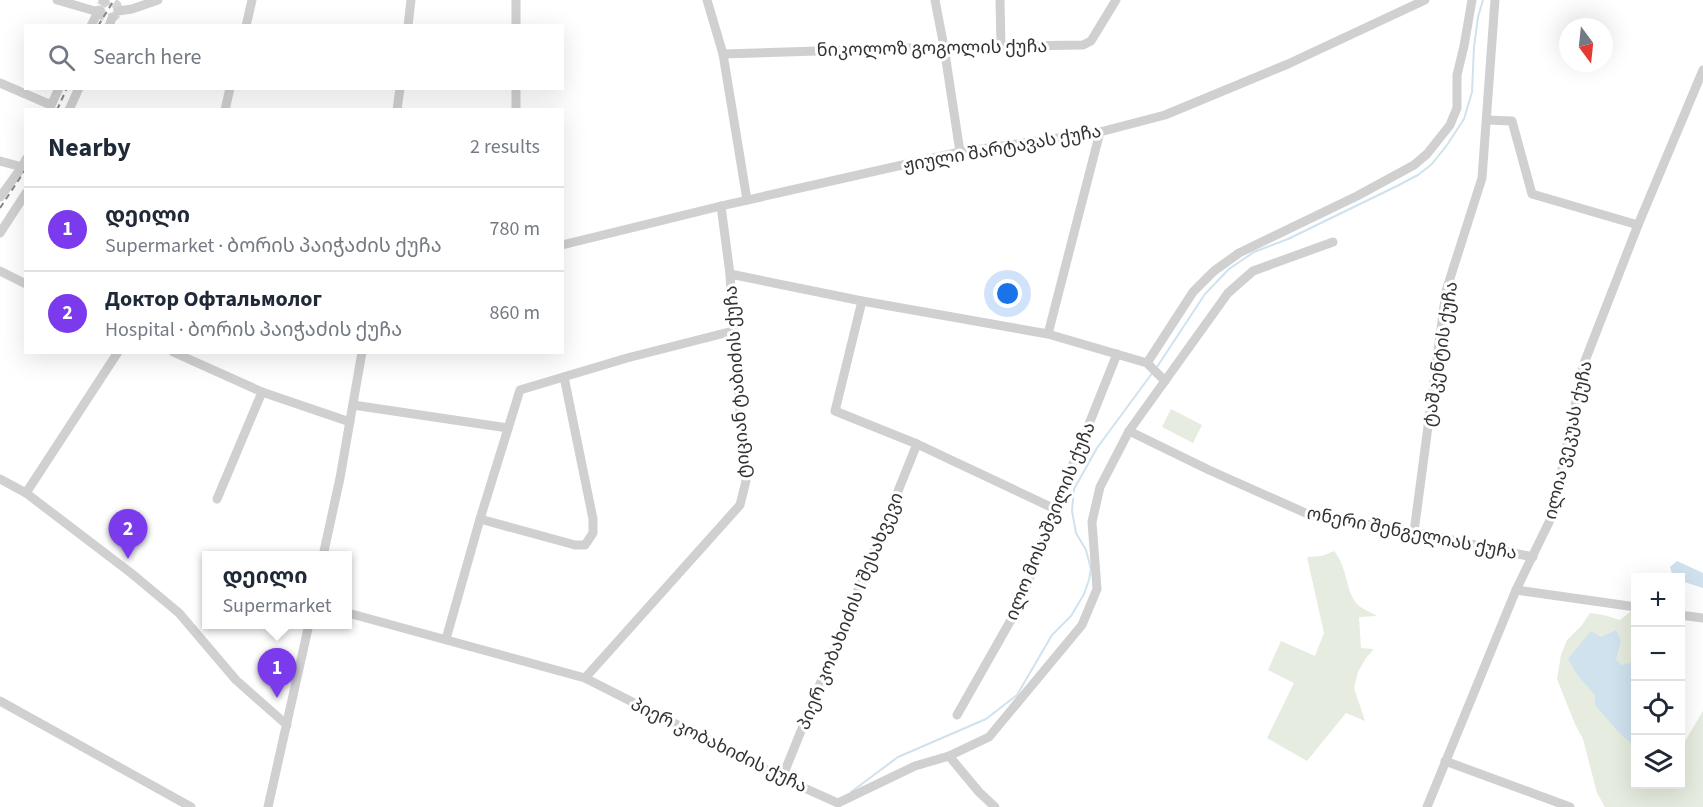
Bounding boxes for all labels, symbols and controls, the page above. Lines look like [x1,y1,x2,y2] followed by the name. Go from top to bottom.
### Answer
[1559,18,1613,72] north arrow
[24,24,564,90] search box
[817,34,1047,63] street label: ნიკოლოზ გოგოლის ქუჩა
[45,41,78,74] icon: search
[93,41,201,73] text: Search here
[901,119,1103,178] street label: ჟიული შარტავას ქუჩა
[48,129,131,166] text: Nearby
[470,133,540,161] text: 2 results
[105,199,190,231] text: დეილი
[62,215,73,243] text: 1
[490,215,540,243] text: 780 m
[105,232,442,260] text: Supermarket · ბორის პაიჭაძის ქუჩა
[993,279,1022,308] your location
[1417,280,1464,429] street label: ტაშკენტის ქუჩა
[105,283,322,315] text: Доктор Офтальмолог
[718,285,757,479] street label: ტიციან ტაბიძის ქუჩა
[62,299,73,327] text: 2
[490,299,540,327] text: 860 m
[105,316,402,344] text: Hospital · ბორის პაიჭაძის ქუჩა
[1538,358,1599,522] street label: ილია ვეკუას ქუჩა
[999,418,1102,624] street label: ილო მოსაშვილის ქუჩა
[791,489,910,734] street label: პიერ კობახიძის I შესახვევი
[1305,501,1519,566] street label: ონერი შენგელიას ქუჩა
[108,510,148,559] pin: 2
[202,551,352,629] popup
[222,560,307,592] text: დეილი
[1631,573,1685,789] map controls
[1631,573,1685,627] button: +
[222,592,332,620] text: Supermarket
[1631,627,1685,681] button: −
[258,648,296,698] pin: 1
[1631,681,1685,735] button: locate
[626,692,811,799] street label: პიერ კობახიძის ქუჩა
[1631,735,1685,789] button: layers

